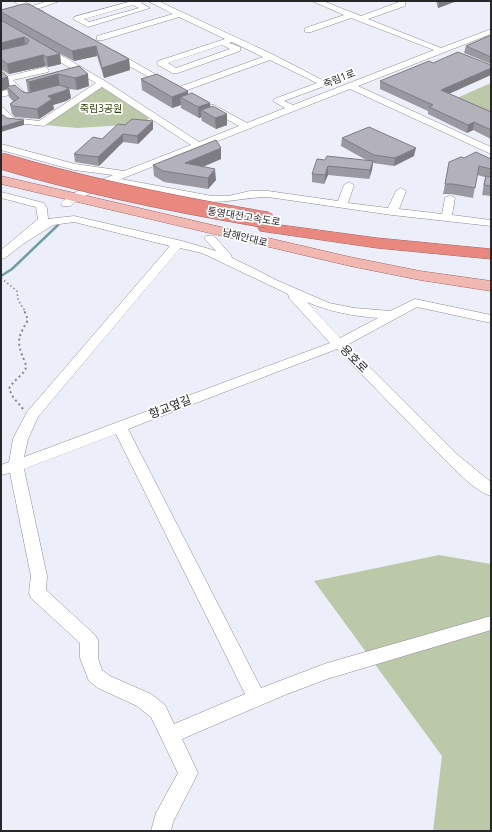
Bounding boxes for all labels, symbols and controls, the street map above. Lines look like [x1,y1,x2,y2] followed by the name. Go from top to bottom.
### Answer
[321,65,357,91] street label: 죽림1로
[80,101,122,115] park label: 죽림3공원
[207,203,281,229] street label: 통영대전고속도로
[221,225,269,249] street label: 남해안대로
[337,341,372,376] street label: 용호로
[146,391,193,422] street label: 향교옆길

